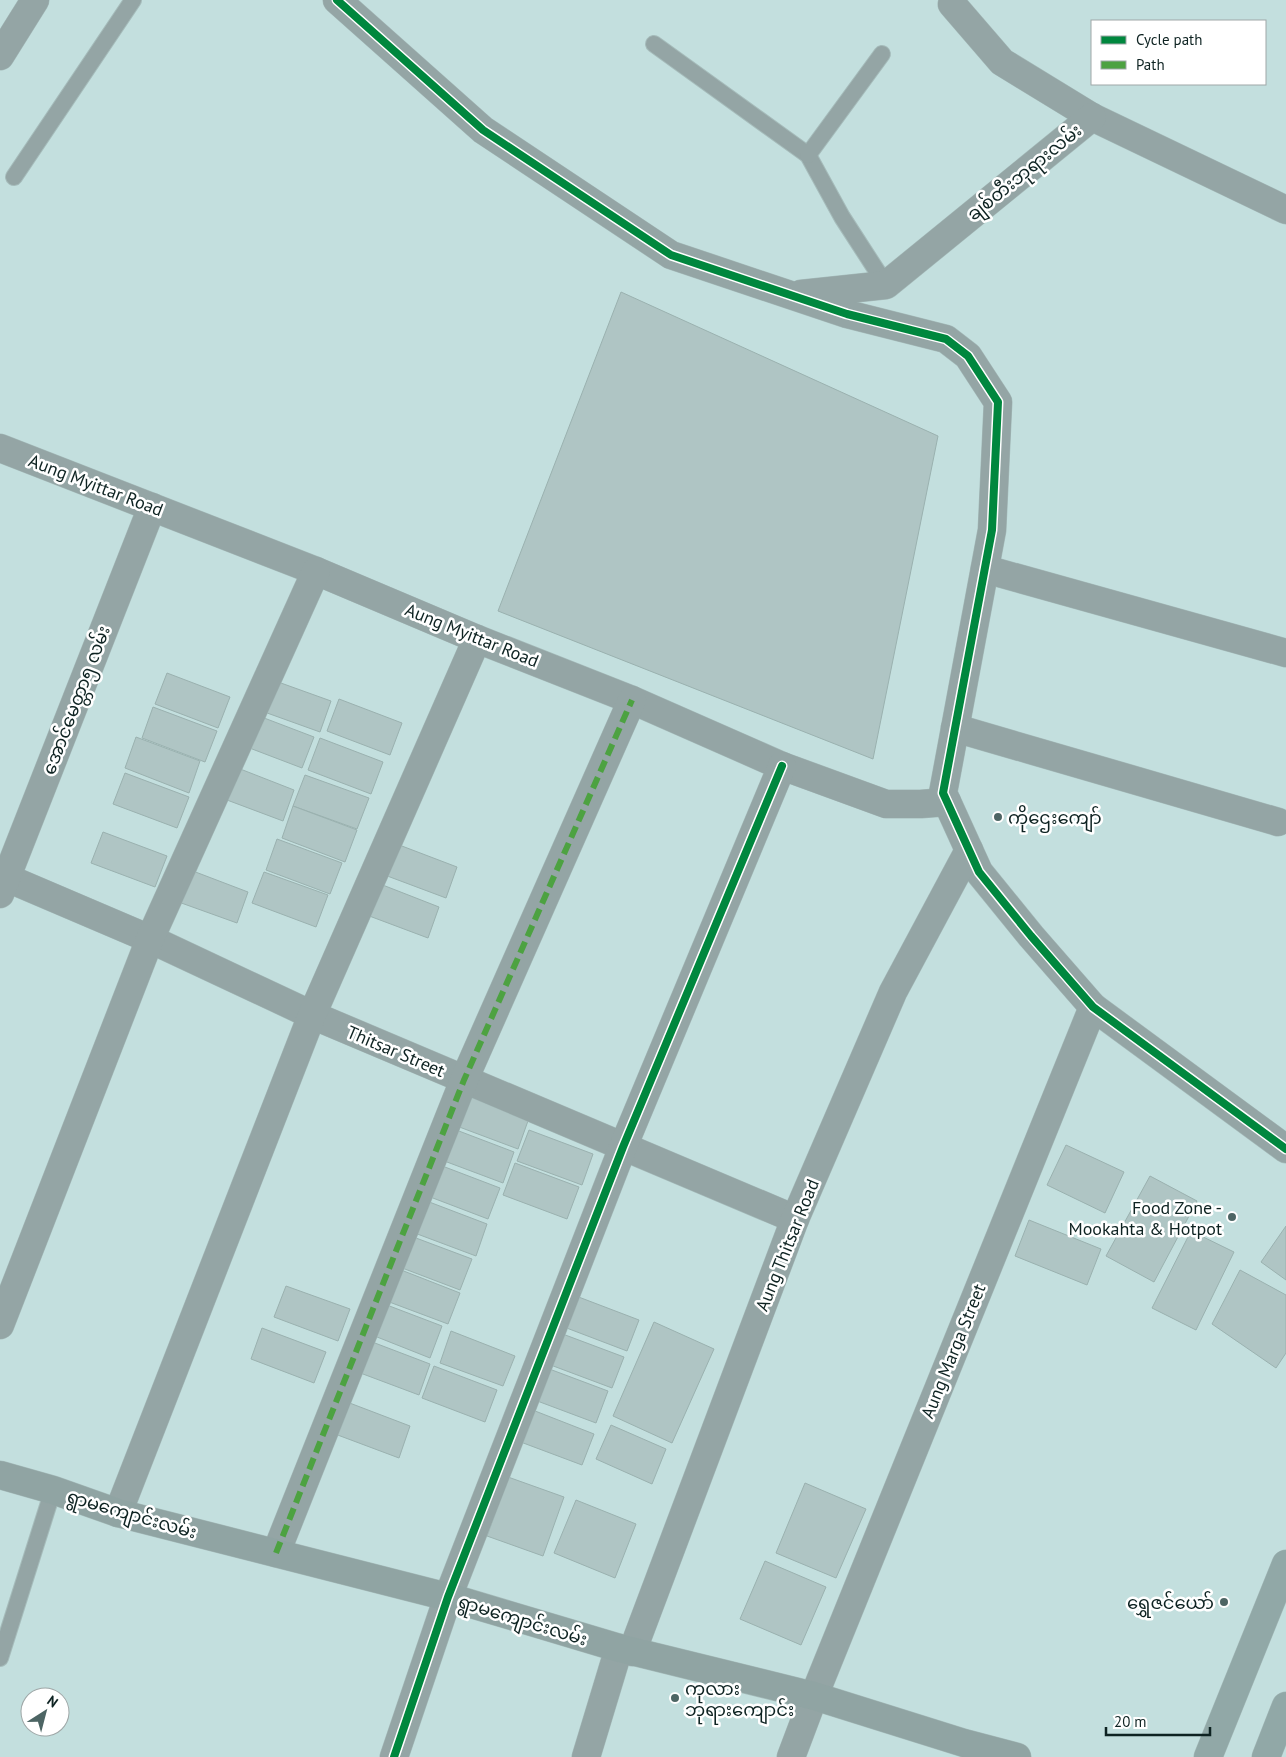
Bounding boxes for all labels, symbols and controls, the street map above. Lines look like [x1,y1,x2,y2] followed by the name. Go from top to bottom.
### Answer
[1091,20,1266,85] legend
[1136,30,1202,49] text: Cycle path
[1136,55,1165,74] text: Path
[961,117,1089,228] street label: ချစ်တီးဘုရားလမ်း
[26,449,166,521] street label: Aung Myittar Road
[402,598,542,672] street label: Aung Myittar Road
[36,622,119,779] street label: အောင်မေတ္တာ၅ လမ်း
[1008,804,1102,833] place label: ကိုဌေးကျော်
[992,811,1004,823] marker: ကိုဌေးကျော်
[344,1020,448,1082] street label: Thitsar Street
[750,1176,824,1314] street label: Aung Thitsar Road
[1068,1196,1222,1240] place label: Food Zone - Mookahta & Hotpot
[1226,1211,1238,1223] marker: Food Zone - Mookahta & Hotpot
[916,1280,990,1422] street label: Aung Marga Street
[64,1484,200,1547] street label: ရွာမကျောင်းလမ်း
[455,1589,591,1654] street label: ရွာမကျောင်းလမ်း
[1127,1590,1214,1618] place label: ရွှေဇင်ယော်
[1218,1596,1230,1608] marker: ရွှေဇင်ယော်
[685,1677,794,1725] place label: ကုလား ဘုရားကျောင်း
[20,1687,70,1737] north arrow
[44,1691,62,1711] text: N
[669,1692,681,1704] marker: ကုလား ဘုရားကျောင်း
[1106,1704,1210,1736] scale bar
[1114,1712,1147,1731] text: 20 m

